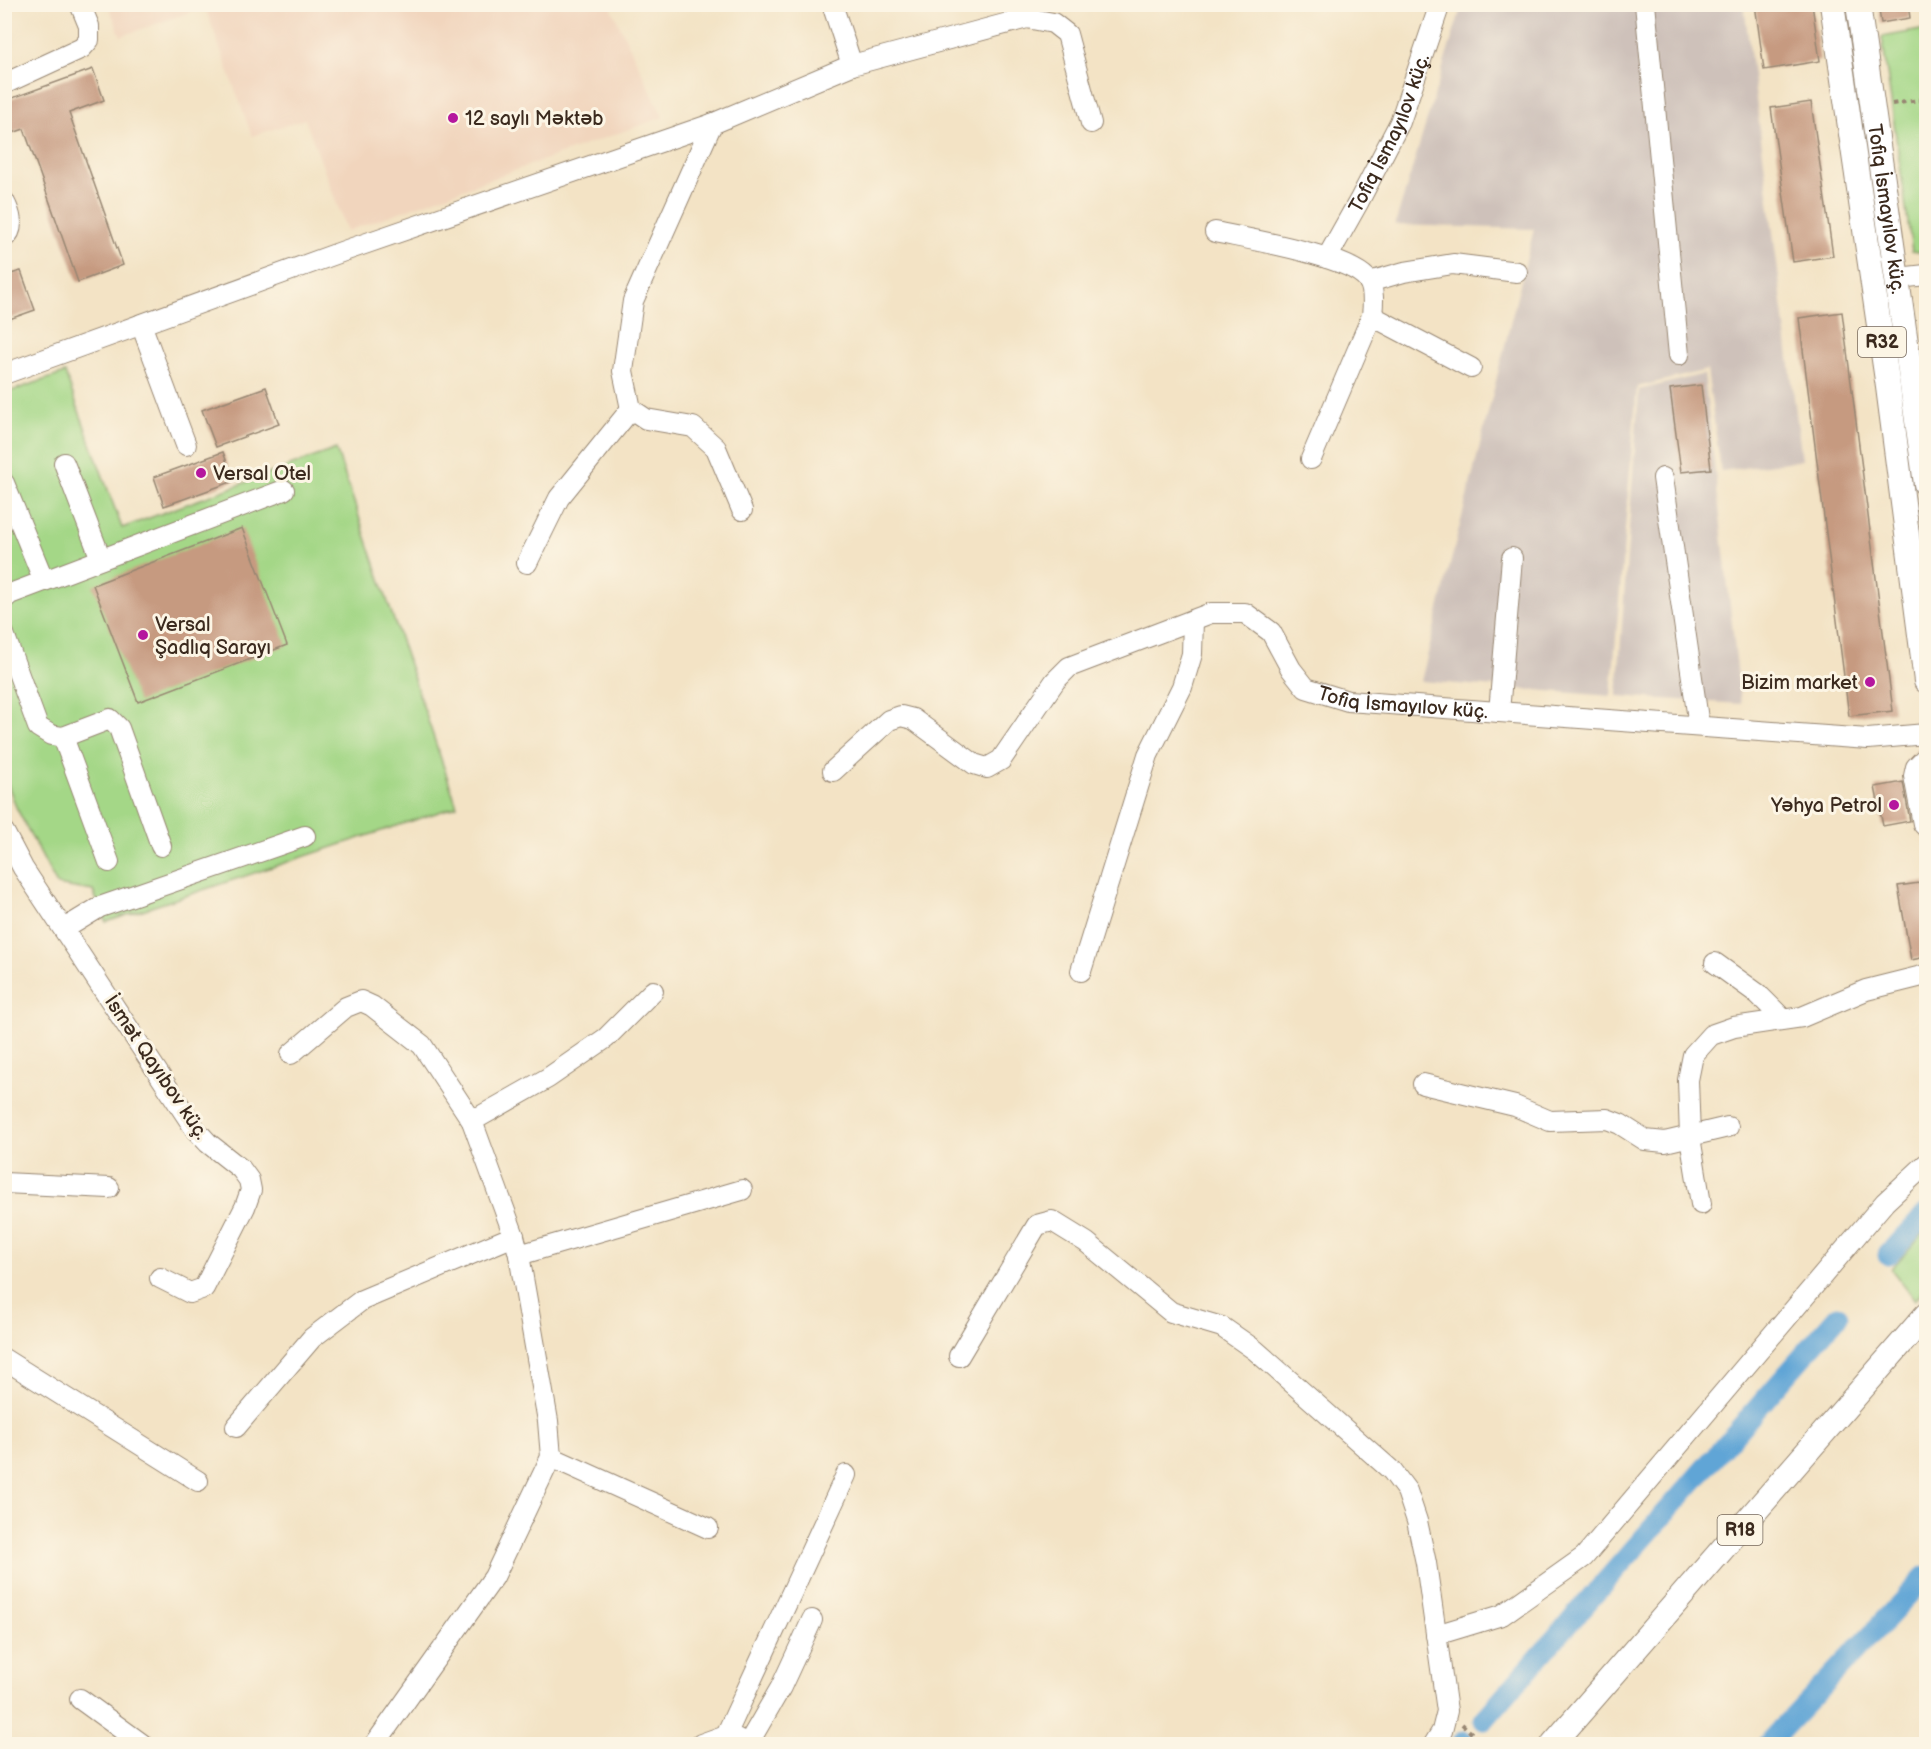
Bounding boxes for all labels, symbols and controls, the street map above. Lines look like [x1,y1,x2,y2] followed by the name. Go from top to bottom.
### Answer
[1344,51,1435,217] street label: Tofiq İsmayılov küç.
[465,107,604,131] place label: 12 saylı Məktəb
[446,111,460,125] marker: 12 saylı Məktəb
[1862,122,1910,296] street label: Tofiq İsmayılov küç.
[1858,327,1906,357] road number: R32
[213,462,311,486] place label: Versal Otel
[194,466,208,480] marker: Versal Otel
[155,613,271,660] place label: Versal Şadlıq Sarayı
[136,628,150,642] marker: Versal Şadlıq Sarayı
[1741,671,1858,695] place label: Bizim market
[1863,675,1877,689] marker: Bizim market
[1315,681,1489,724] street label: Tofiq İsmayılov küç.
[1770,794,1882,818] place label: Yəhya Petrol
[1887,798,1901,812] marker: Yəhya Petrol
[99,990,214,1144] street label: İsmət Qayıbov küç.
[1718,1515,1762,1545] road number: R18

